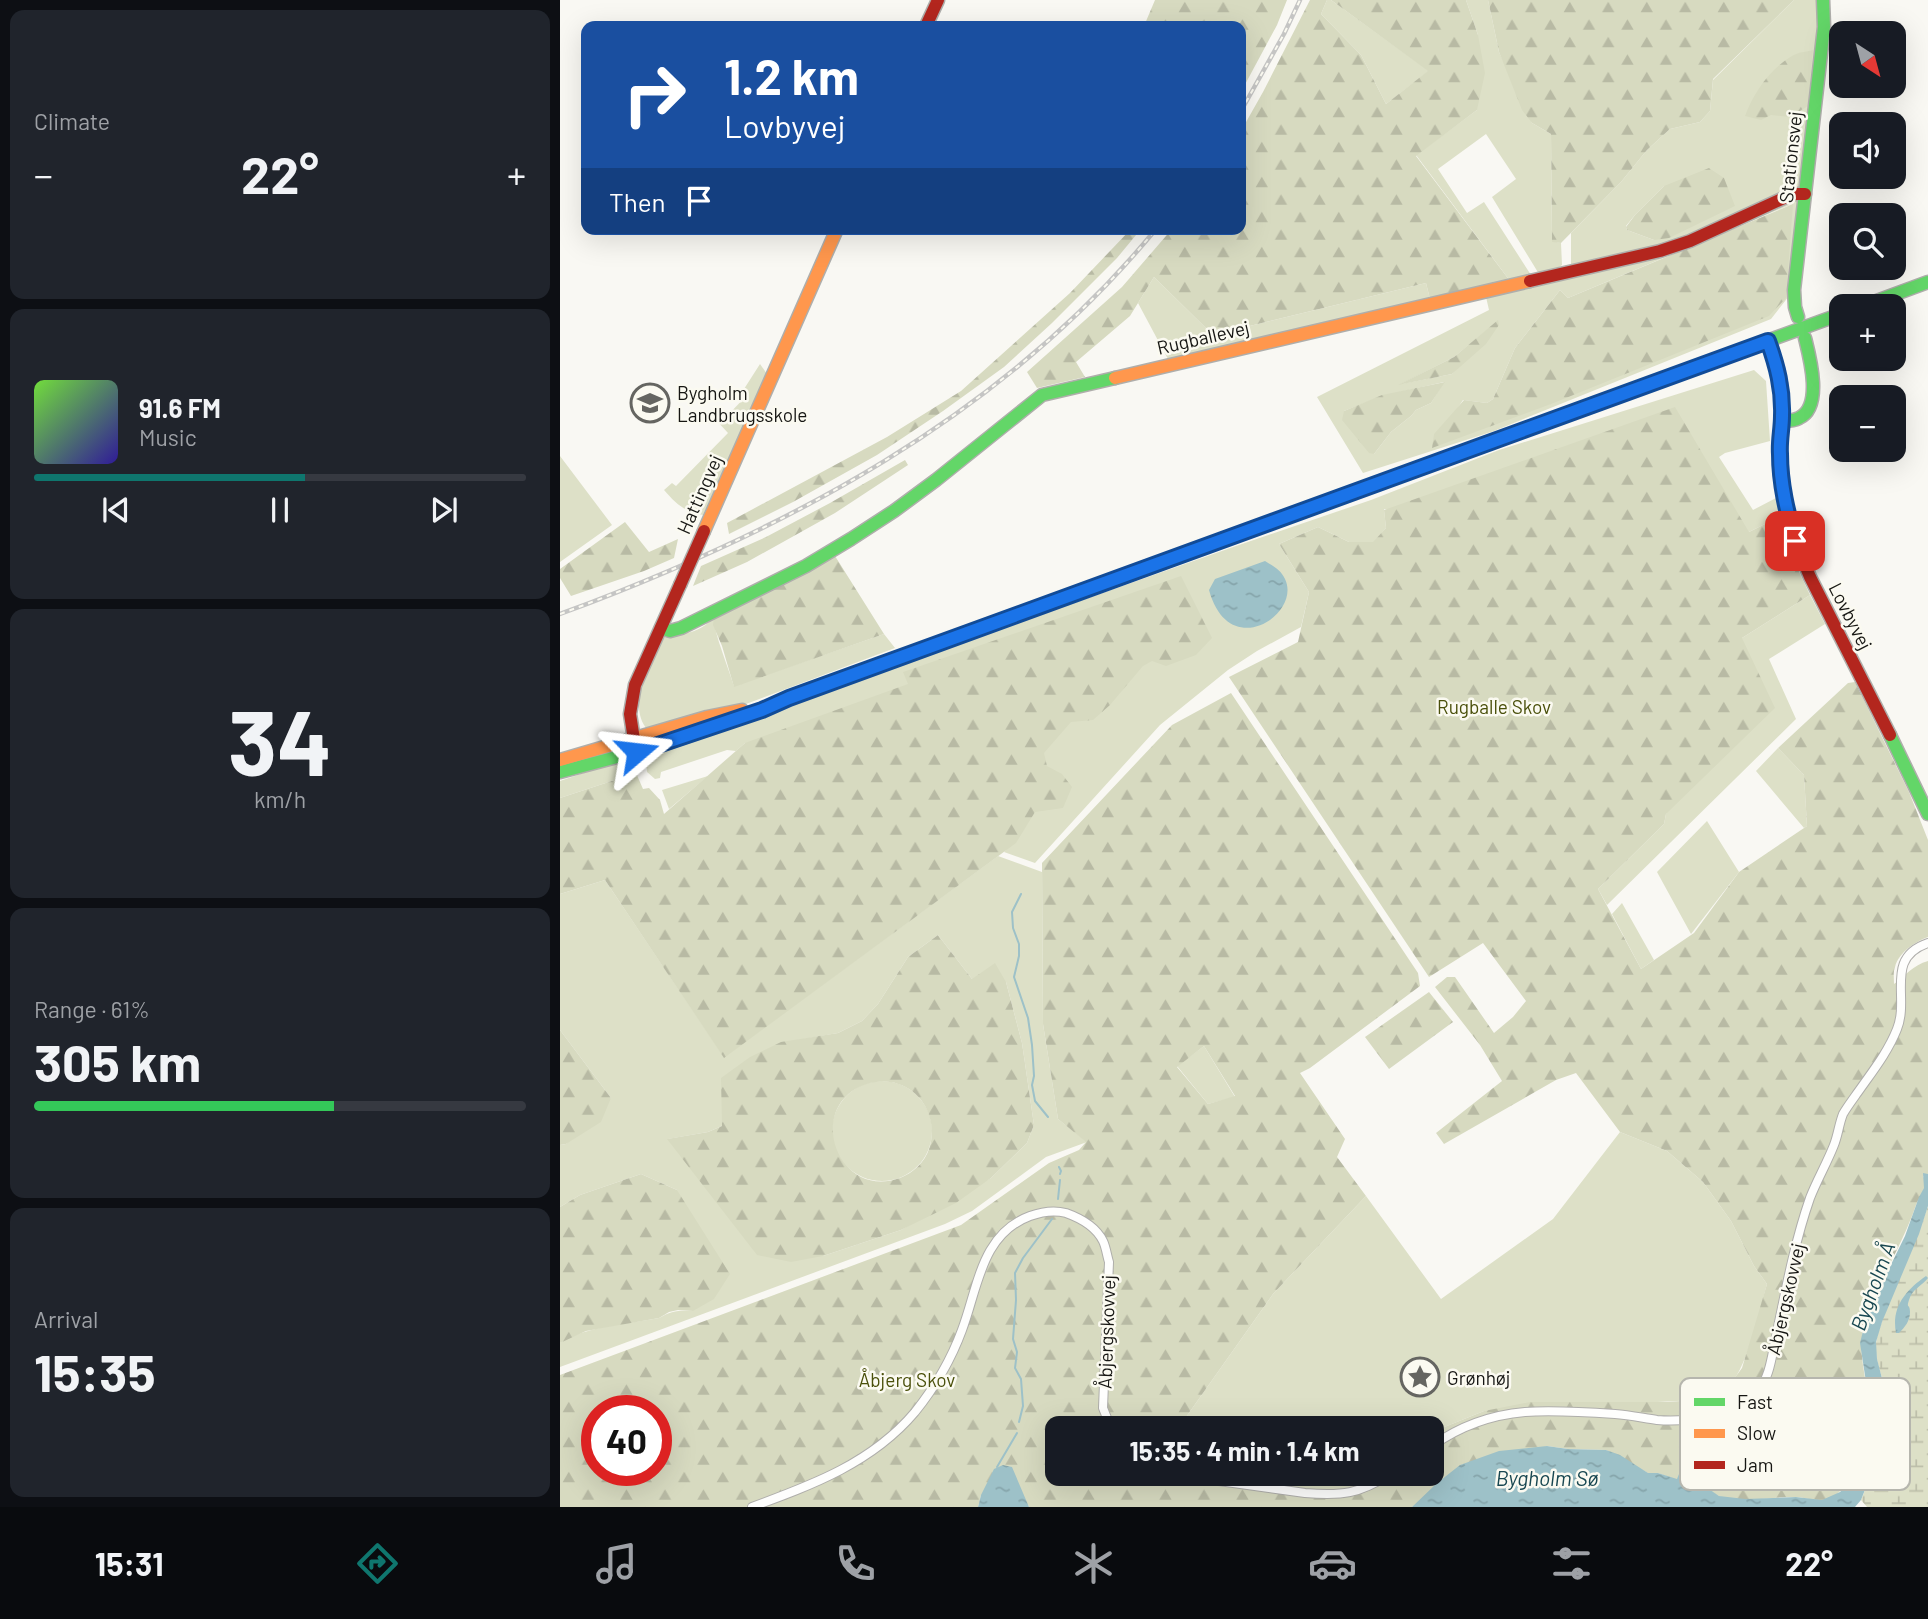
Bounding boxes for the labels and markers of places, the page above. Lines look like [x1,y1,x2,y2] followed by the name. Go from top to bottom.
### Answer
[677,381,808,426] place label: Bygholm Landbrugsskole
[629,382,671,424] school or university icon: Bygholm Landbrugsskole
[1765,511,1825,571] pin
[1399,1356,1441,1398] place icon: Grønhøj
[1447,1366,1511,1389] place label: Grønhøj

